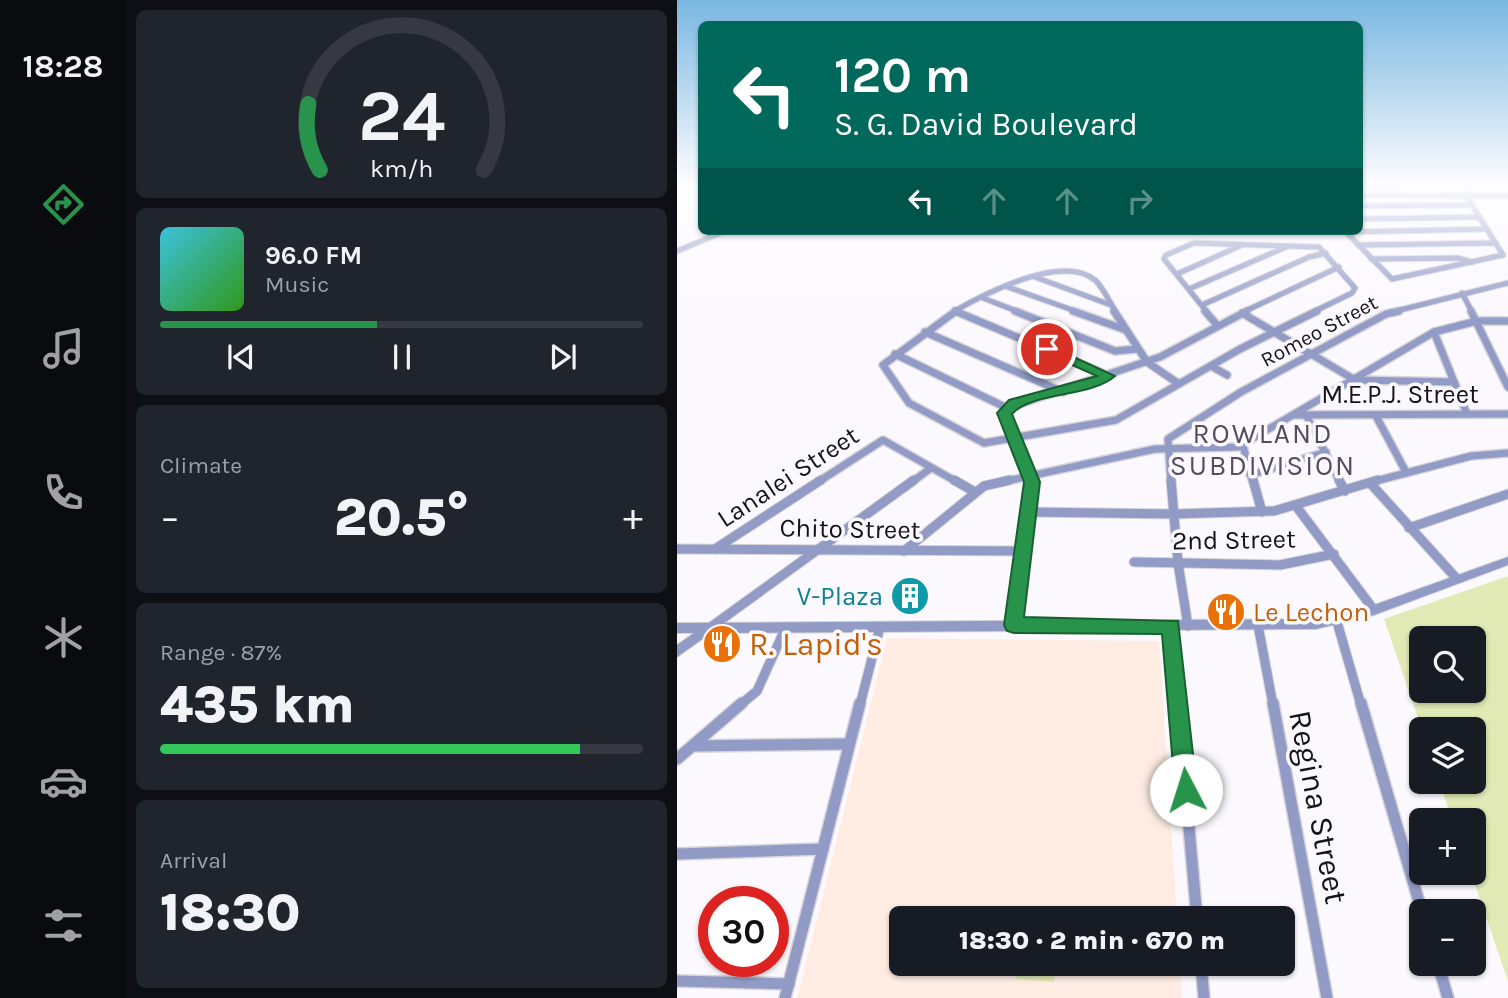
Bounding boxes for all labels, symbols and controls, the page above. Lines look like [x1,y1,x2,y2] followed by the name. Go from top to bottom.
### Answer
[834,47,971,104] text: 120 m
[23,48,103,85] text: 18:28
[719,49,810,140] icon: left
[358,73,445,158] text: 24
[834,106,1138,143] text: S. G. David Boulevard
[370,154,433,183] text: km/h
[39,180,88,229] icon: directions
[902,182,940,220] icon: left
[975,182,1013,220] icon: ahead
[1048,182,1086,220] icon: ahead
[1121,182,1159,220] icon: right
[265,240,362,271] text: 96.0 FM
[265,271,329,298] text: Music
[1256,290,1382,372] street label: Romeo Street
[1017,319,1077,379] pin
[39,324,88,373] icon: music
[1028,330,1066,368] icon: arrive
[222,338,260,376] icon: previous
[383,338,421,376] icon: pause
[544,338,582,376] icon: next
[1321,379,1479,410] street label: M.E.P.J. Street
[1170,417,1356,482] district label: ROWLAND SUBDIVISION
[711,420,865,534] street label: Lanalei Street
[160,452,242,479] text: Climate
[39,468,88,517] icon: phone
[334,487,469,548] text: 20.5°
[160,495,180,540] text: −
[623,495,643,540] text: +
[779,512,921,546] street label: Chito Street
[1172,523,1296,557] street label: 2nd Street
[889,575,931,617] building icon: V-Plaza
[797,581,883,612] place label: V-Plaza
[1205,591,1247,633] restaurant icon: Le Lechon
[1253,597,1369,628] place label: Le Lechon
[39,613,88,662] icon: climate
[701,623,743,665] restaurant icon: R. Lapid's
[749,626,883,663] place label: R. Lapid's
[1409,626,1486,976] map controls
[1409,626,1486,703] button: search
[160,639,282,666] text: Range · 87%
[160,674,355,735] text: 435 km
[1281,707,1355,907] street label: Regina Street
[1409,717,1486,794] button: layers
[1149,753,1223,827] position arrow
[39,757,88,806] icon: car
[1409,808,1486,885] button: +
[160,847,227,874] text: Arrival
[160,882,301,943] text: 18:30
[698,886,789,977] speed limit sign: 30
[1409,899,1486,976] button: −
[39,901,88,950] icon: filters
[959,925,1225,956] text: 18:30 · 2 min · 670 m

